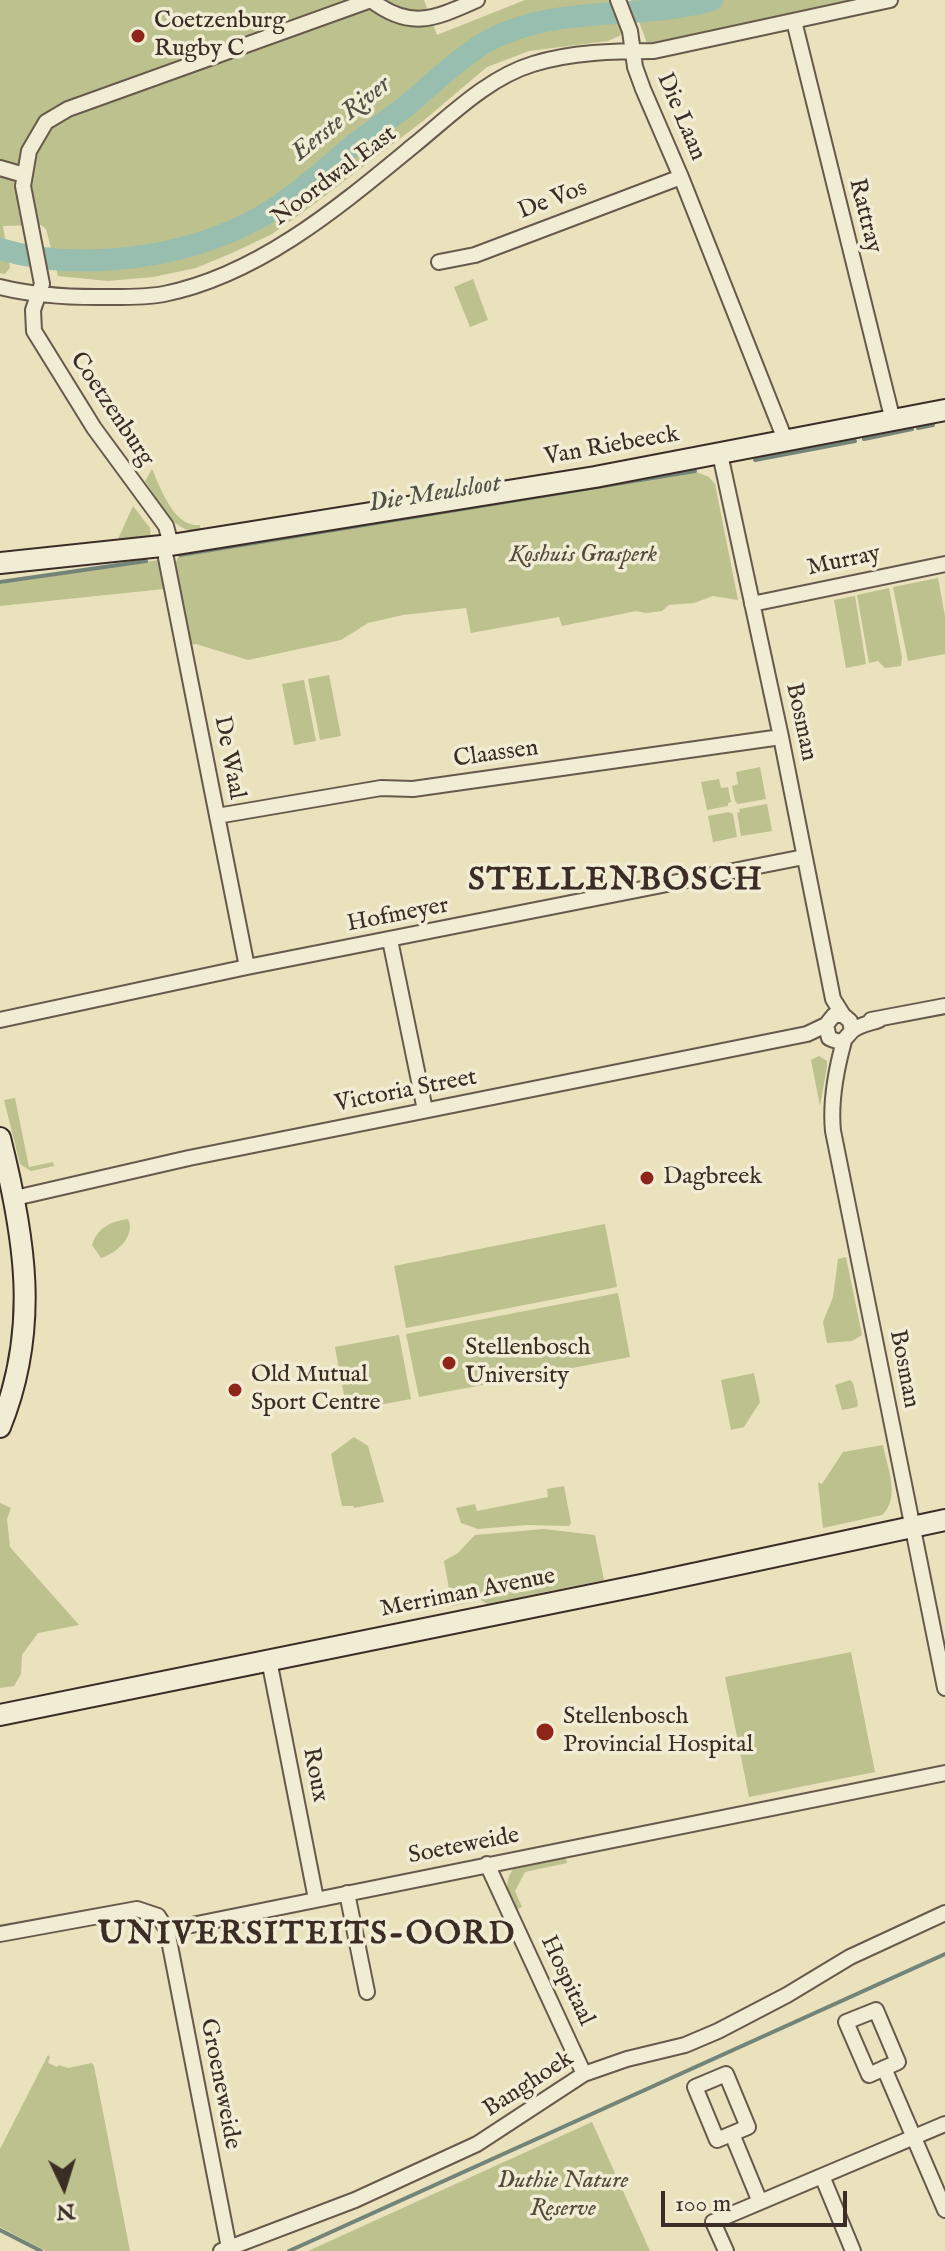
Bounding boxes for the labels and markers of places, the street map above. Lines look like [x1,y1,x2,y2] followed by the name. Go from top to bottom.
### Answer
[154,8,285,64] place label: Coetzenburg Rugby C
[129,27,147,45] marker: Coetzenburg Rugby C
[663,1164,762,1192] place label: Dagbreek
[638,1169,656,1187] marker: Dagbreek
[465,1335,591,1391] place label: Stellenbosch University
[440,1354,458,1372] marker: Stellenbosch University
[251,1362,380,1418] place label: Old Mutual Sport Centre
[226,1381,244,1399] marker: Old Mutual Sport Centre
[563,1704,753,1760] place label: Stellenbosch Provincial Hospital
[534,1721,556,1743] marker: Stellenbosch Provincial Hospital

